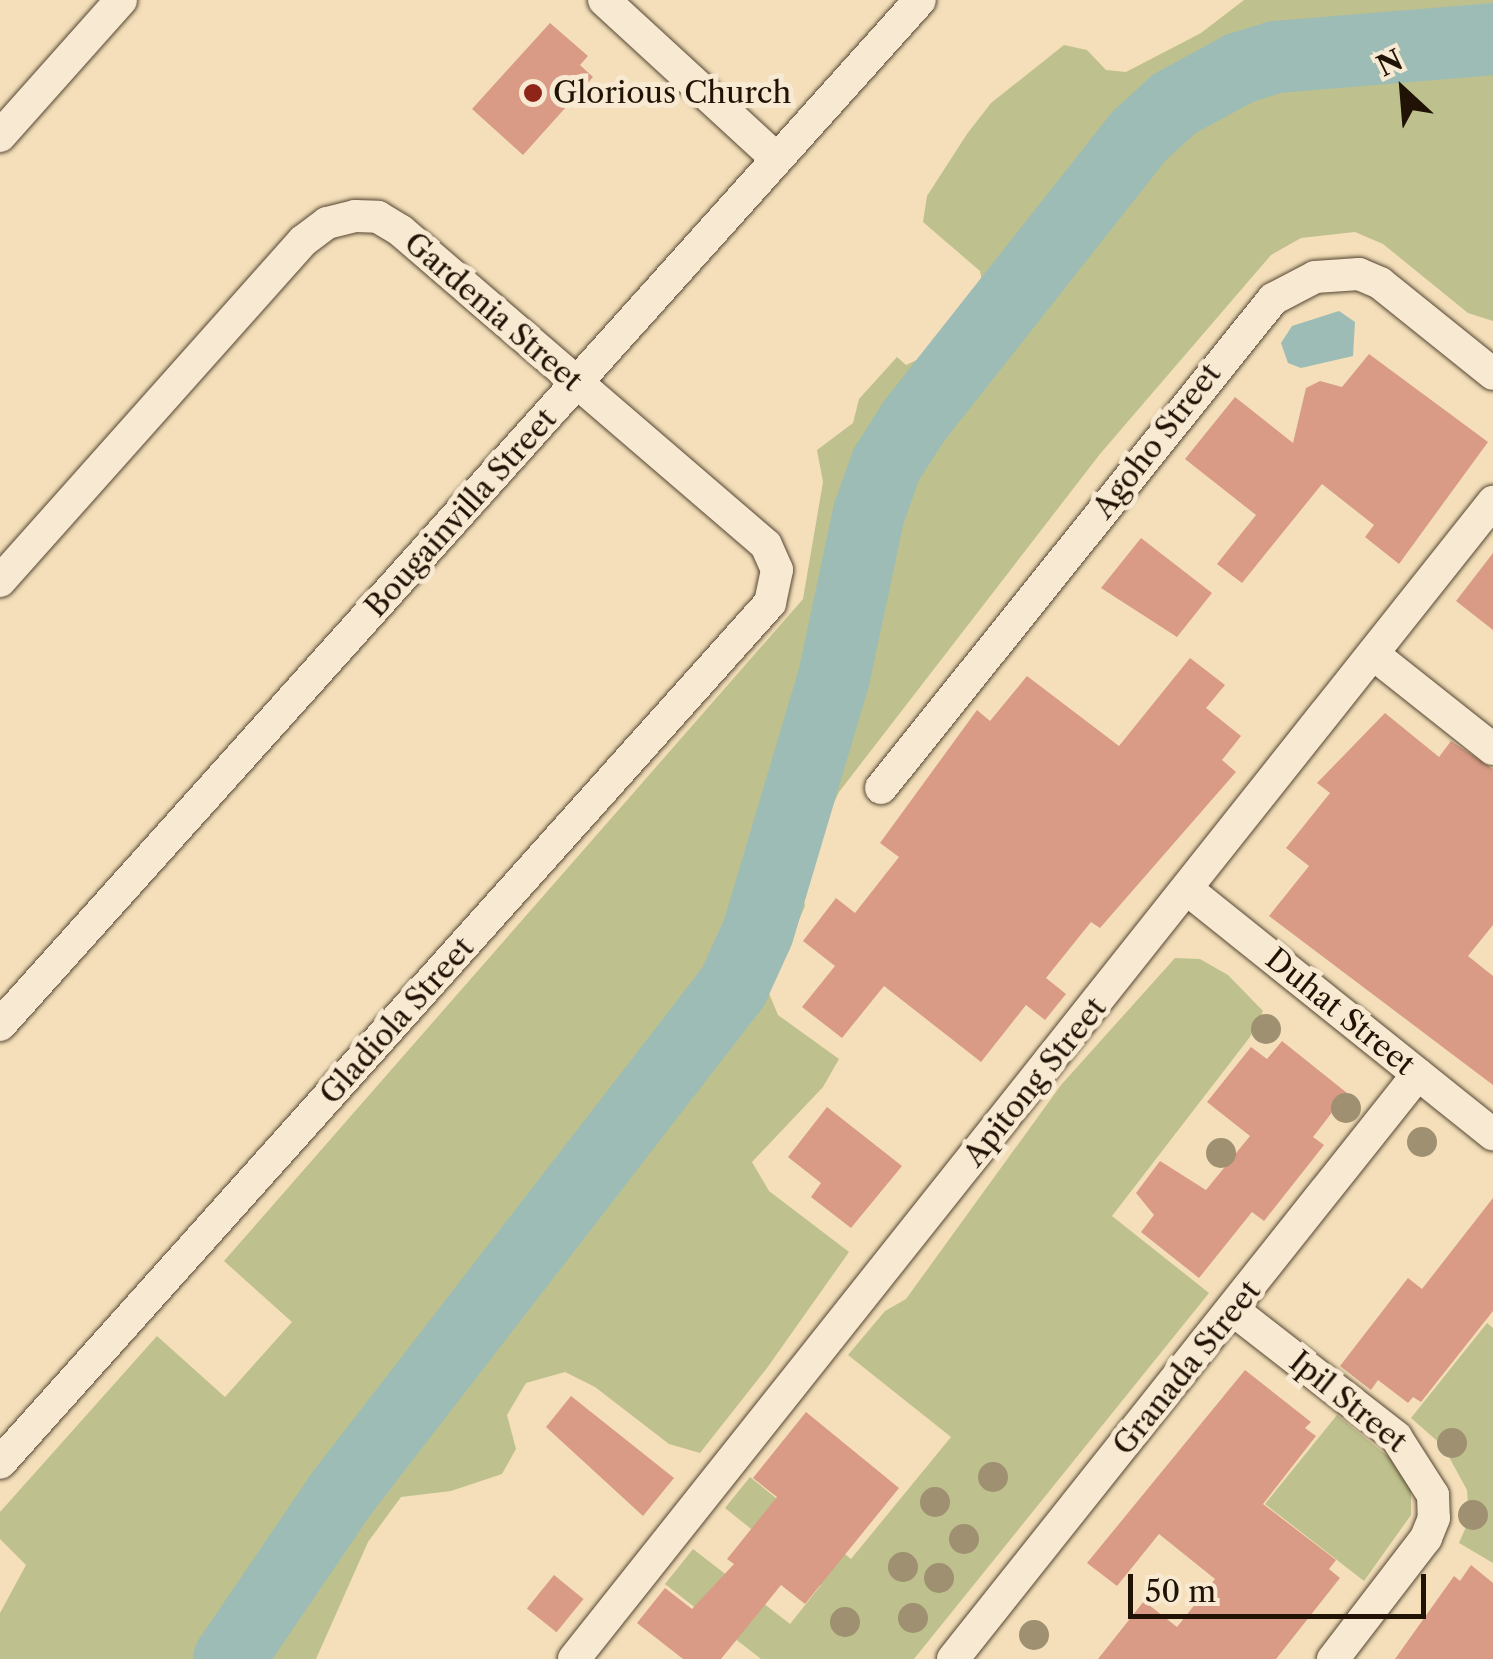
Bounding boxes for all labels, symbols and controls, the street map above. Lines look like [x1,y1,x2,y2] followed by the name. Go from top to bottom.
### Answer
[1353,40,1453,140] north arrow
[1371,42,1408,84] text: N
[553,75,791,111] place label: Glorious Church
[522,82,544,104] marker: Glorious Church
[397,225,589,399] street label: Gardenia Street
[1085,356,1229,526] street label: Agoho Street
[358,401,564,625] street label: Bougainvilla Street
[313,930,481,1112] street label: Gladiola Street
[1258,941,1422,1083] street label: Duhat Street
[956,990,1114,1174] street label: Apitong Street
[1106,1273,1268,1463] street label: Granada Street
[1282,1344,1414,1460] street label: Ipil Street
[1133,1554,1430,1616] scale bar
[1145,1573,1216,1610] text: 50 m

